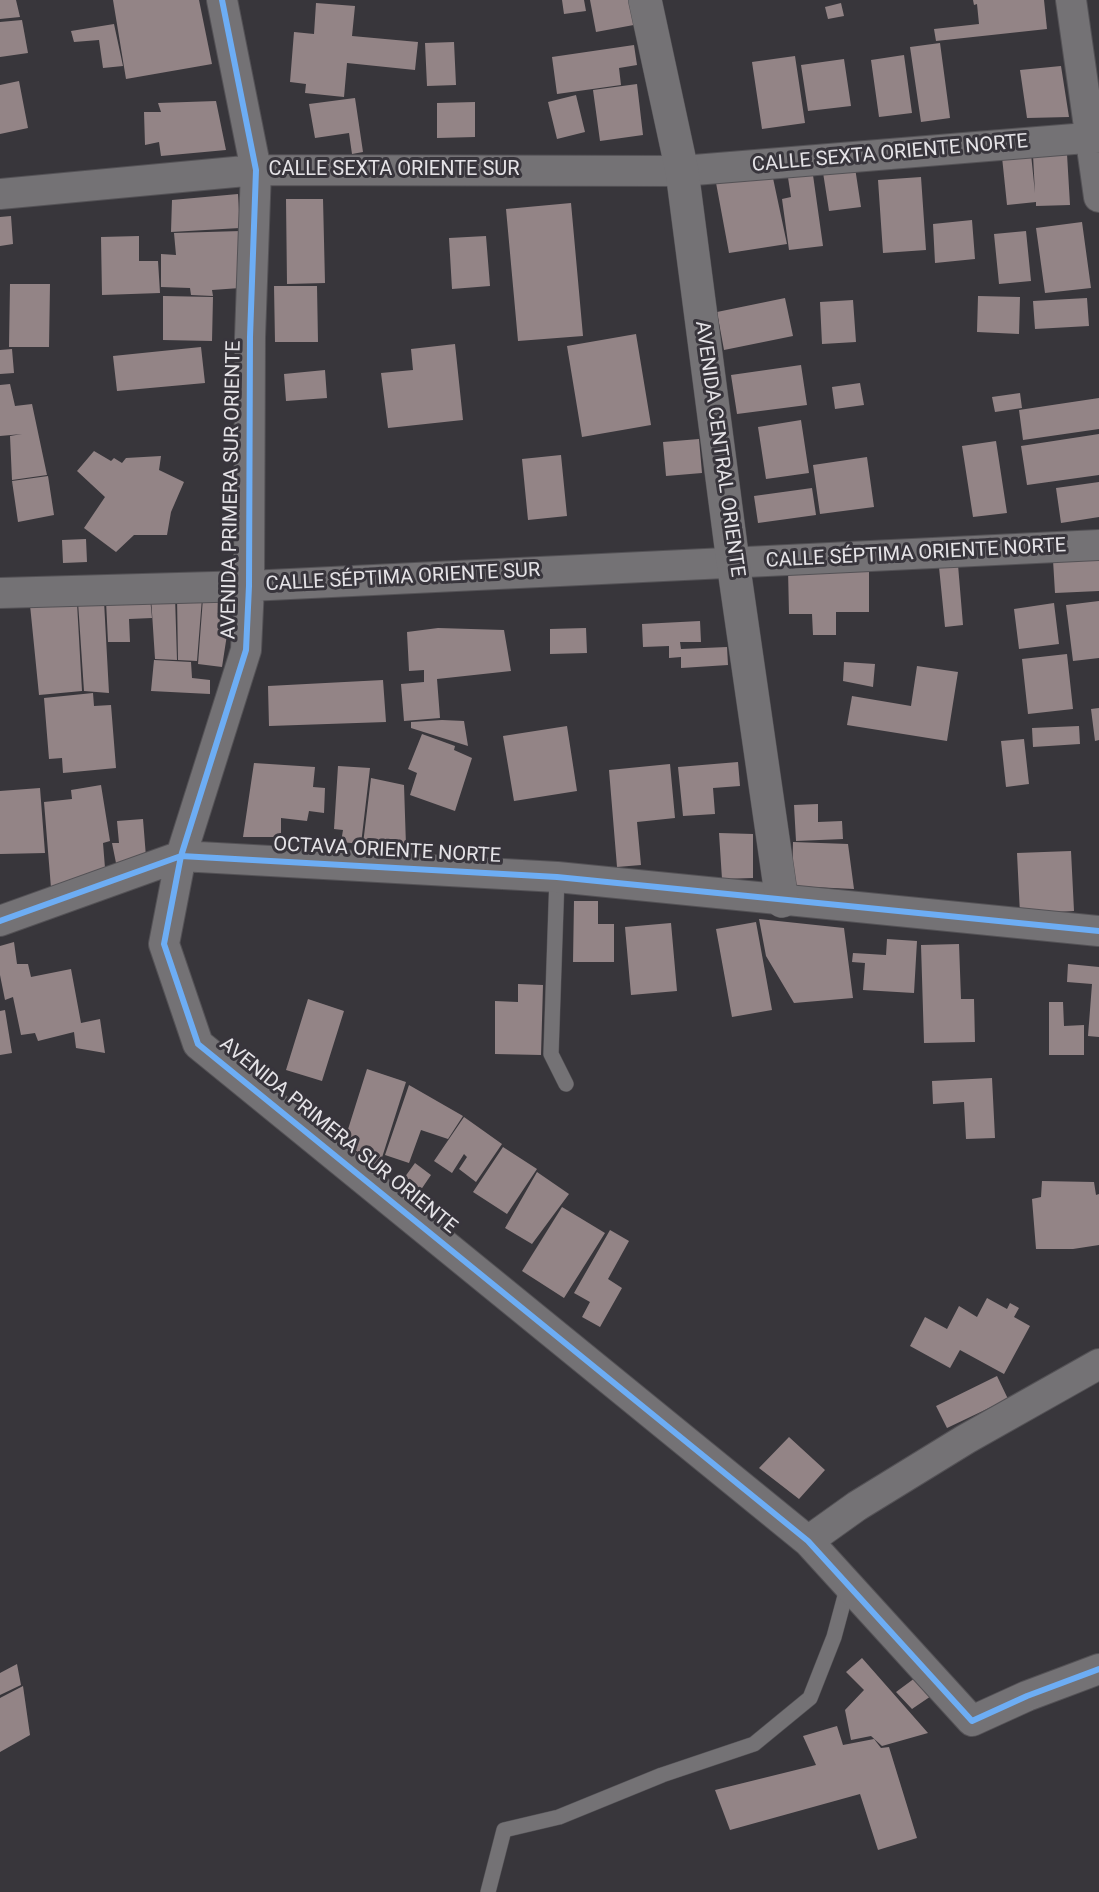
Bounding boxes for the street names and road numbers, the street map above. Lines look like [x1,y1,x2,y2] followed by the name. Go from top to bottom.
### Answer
[751,130,1029,178] street label: CALLE SEXTA ORIENTE NORTE
[268,158,520,182] street label: CALLE SEXTA ORIENTE SUR
[689,319,749,579] street label: AVENIDA CENTRAL ORIENTE
[217,340,247,640] street label: AVENIDA PRIMERA SUR ORIENTE
[765,534,1067,574] street label: CALLE SÉPTIMA ORIENTE NORTE
[265,559,541,597] street label: CALLE SÉPTIMA ORIENTE SUR
[273,833,501,869] street label: OCTAVA ORIENTE NORTE
[214,1033,462,1239] street label: AVENIDA PRIMERA SUR ORIENTE

